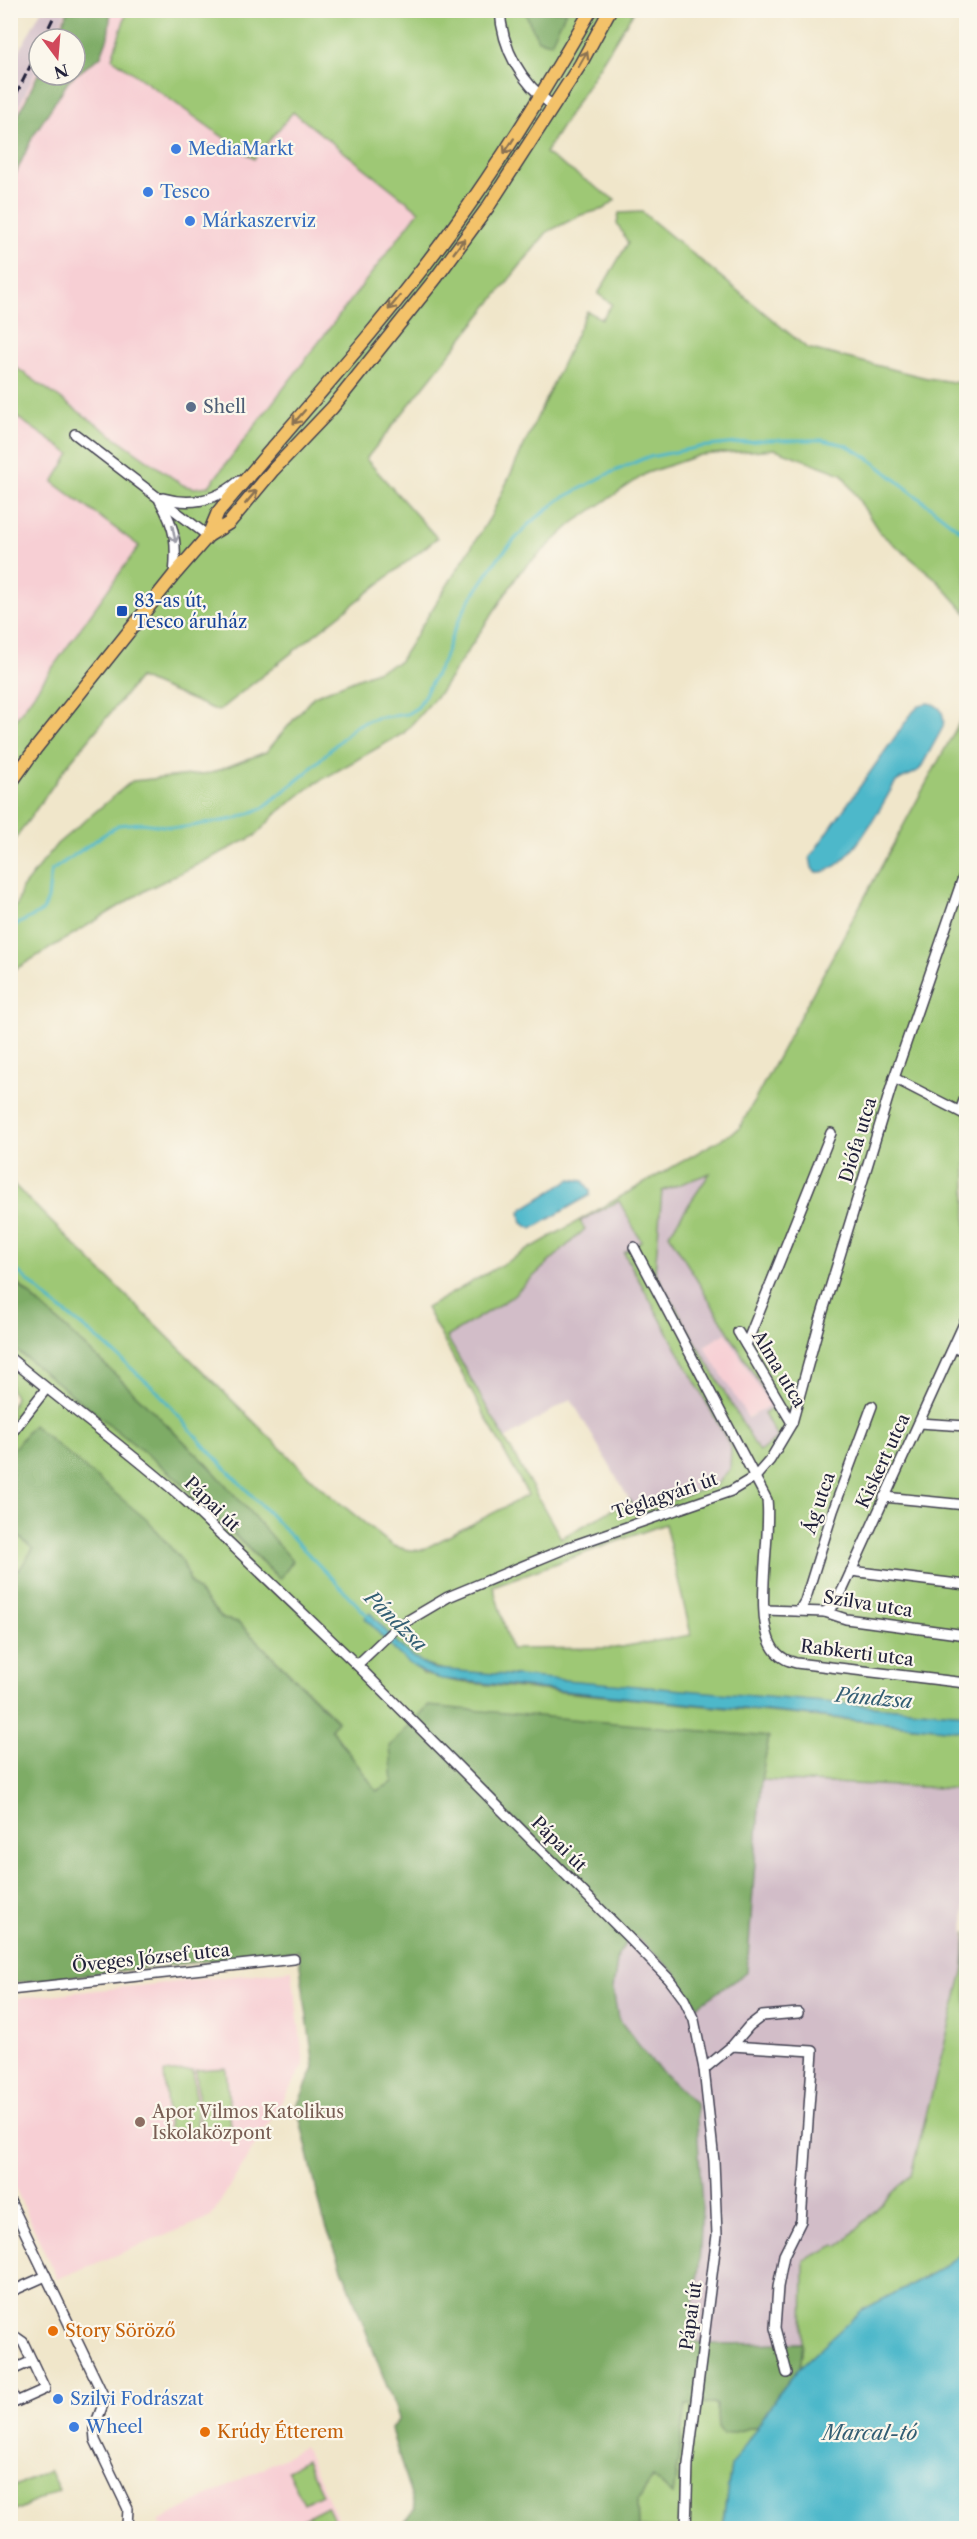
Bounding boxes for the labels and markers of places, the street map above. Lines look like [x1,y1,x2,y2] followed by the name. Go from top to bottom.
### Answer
[188,138,294,160] place label: MediaMarkt
[169,142,183,156] marker: MediaMarkt
[160,181,210,203] place label: Tesco
[141,185,155,199] marker: Tesco
[202,210,316,232] place label: Márkaszerviz
[183,214,197,228] marker: Márkaszerviz
[203,396,246,418] place label: Shell
[184,400,198,414] marker: Shell
[134,590,247,633] place label: 83-as út, Tesco áruház
[115,604,129,618] marker: 83-as út, Tesco áruház
[151,2101,344,2144] place label: Apor Vilmos Katolikus Iskolaközpont
[133,2115,147,2129] marker: Apor Vilmos Katolikus Iskolaközpont
[65,2320,176,2342] place label: Story Söröző
[46,2324,60,2338] marker: Story Söröző
[70,2388,204,2410] place label: Szilvi Fodrászat
[51,2392,65,2406] marker: Szilvi Fodrászat
[85,2416,143,2438] place label: Wheel
[67,2420,81,2434] marker: Wheel
[217,2420,344,2443] place label: Krúdy Étterem
[198,2425,212,2439] marker: Krúdy Étterem

